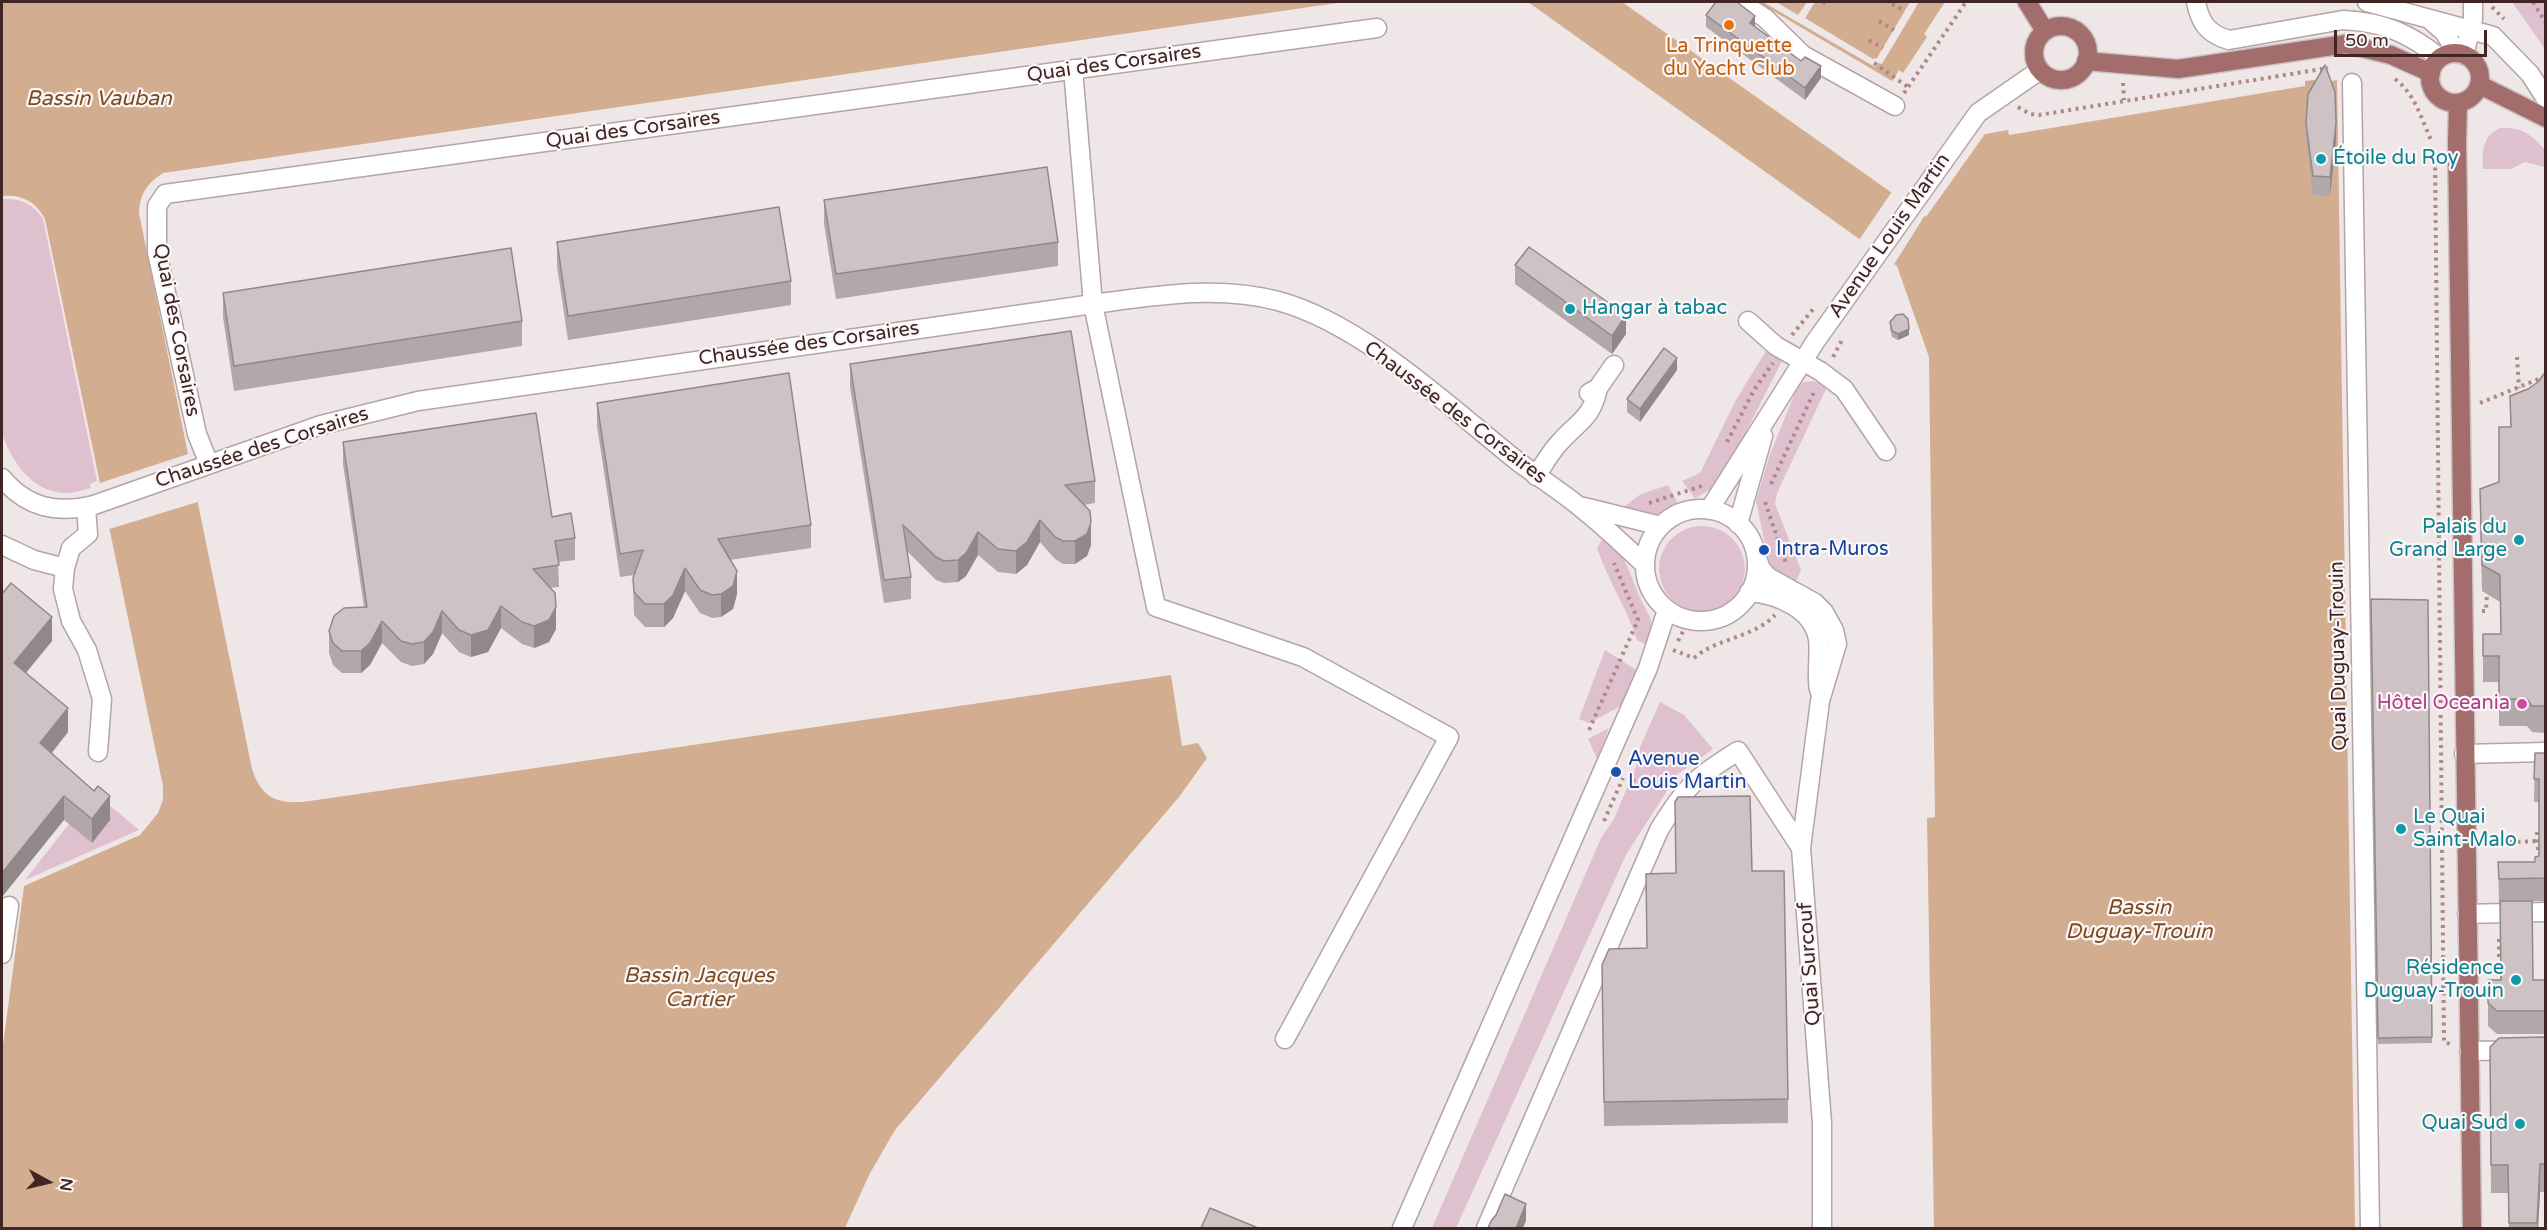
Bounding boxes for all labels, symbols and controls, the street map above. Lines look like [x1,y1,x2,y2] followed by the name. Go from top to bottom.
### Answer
[1722,18,1736,32] marker: La Trinquette du Yacht Club
[2337,18,2490,56] scale bar
[2345,29,2389,51] text: 50 m
[1663,35,1795,82] place label: La Trinquette du Yacht Club
[1025,40,1203,88] street label: Quai des Corsaires
[26,86,172,112] water label: Bassin Vauban
[544,106,722,154] street label: Quai des Corsaires
[2333,147,2459,171] place label: Étoile du Roy
[1824,149,1956,323] street label: Avenue Louis Martin
[2314,152,2328,166] marker: Étoile du Roy
[147,241,205,419] street label: Quai des Corsaires
[1582,297,1727,321] place label: Hangar à tabac
[1563,302,1577,316] marker: Hangar à tabac
[697,317,921,371] street label: Chaussée des Corsaires
[1359,336,1551,490] street label: Chaussée des Corsaires
[152,402,372,494] street label: Chaussée des Corsaires
[2389,516,2507,563] place label: Palais du Grand Large
[2512,533,2526,547] marker: Palais du Grand Large
[1776,538,1888,562] place label: Intra-Muros
[1757,543,1771,557] marker: Intra-Muros
[2325,561,2353,751] street label: Quai Duguay-Trouin
[2377,692,2510,716] place label: Hôtel Oceania
[2515,697,2529,711] marker: Hôtel Oceania
[1628,748,1747,795] place label: Avenue Louis Martin
[1609,765,1623,779] marker: Avenue Louis Martin
[2413,806,2517,853] place label: Le Quai Saint-Malo
[2394,822,2408,836] marker: Le Quai Saint-Malo
[2065,895,2213,945] water label: Bassin Duguay-Trouin
[1794,901,1826,1027] street label: Quai Surcouf
[2364,957,2504,1004] place label: Résidence Duguay-Trouin
[624,963,774,1013] water label: Bassin Jacques Cartier
[2509,973,2523,987] marker: Résidence Duguay-Trouin
[2421,1112,2508,1136] place label: Quai Sud
[2513,1117,2527,1131] marker: Quai Sud
[18,1152,78,1212] north arrow
[55,1177,77,1192] text: N

